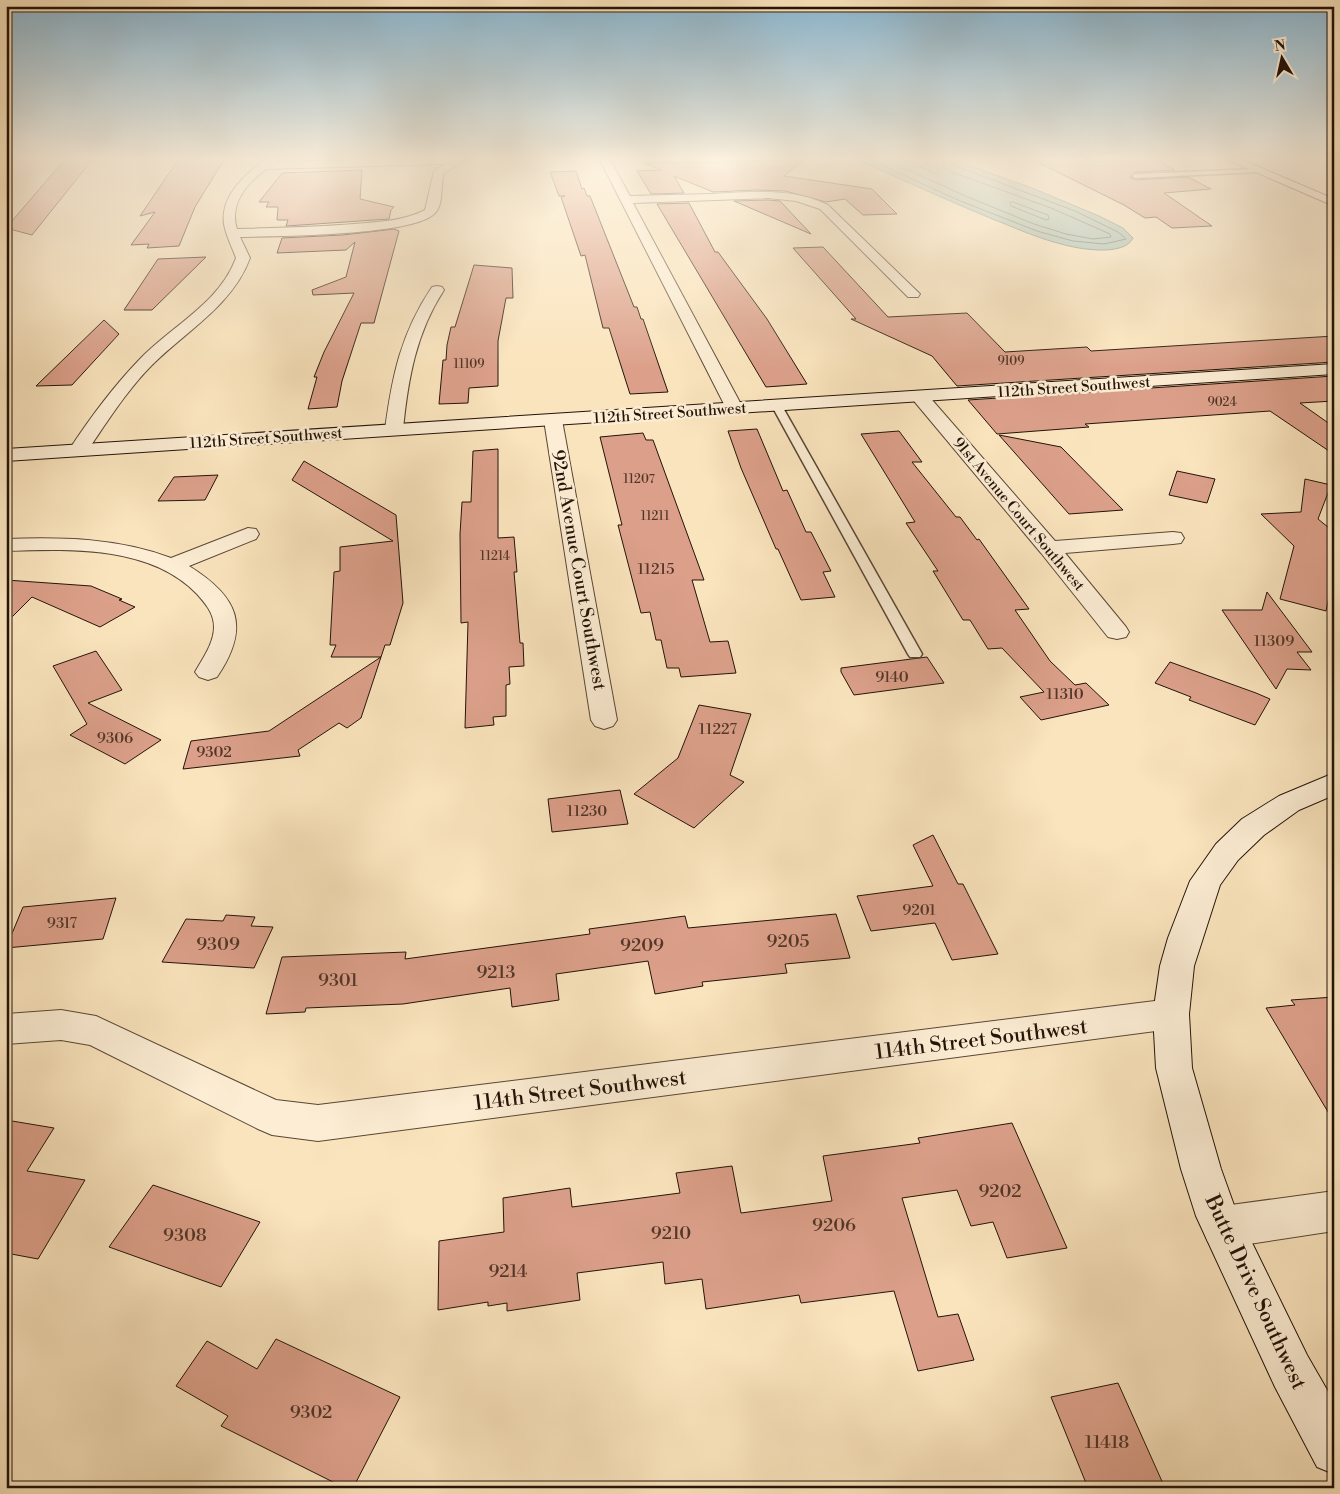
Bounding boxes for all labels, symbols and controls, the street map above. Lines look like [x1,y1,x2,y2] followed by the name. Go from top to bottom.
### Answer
[1258,32,1308,82] north arrow
[1273,36,1287,56] text: N
[998,354,1024,369] house number: 9109
[453,357,485,372] house number: 11109
[997,373,1152,402] street label: 112th Street Southwest
[1207,395,1237,410] house number: 9024
[593,399,748,428] street label: 112th Street Southwest
[189,424,344,453] street label: 112th Street Southwest
[949,434,1089,596] street label: 91st Avenue Court Southwest
[546,448,611,693] street label: 92nd Avenue Court Southwest
[623,472,655,487] house number: 11207
[641,509,670,524] house number: 11211
[480,549,510,564] house number: 11214
[637,560,675,579] house number: 11215
[1254,632,1294,651] house number: 11309
[875,668,909,687] house number: 9140
[1046,685,1084,704] house number: 11310
[699,720,738,739] house number: 11227
[97,729,133,748] house number: 9306
[196,743,232,762] house number: 9302
[567,802,607,821] house number: 11230
[902,901,936,920] house number: 9201
[47,914,78,933] house number: 9317
[766,930,810,953] house number: 9205
[196,933,240,956] house number: 9309
[620,934,664,957] house number: 9209
[476,961,516,984] house number: 9213
[318,969,358,992] house number: 9301
[873,1014,1089,1066] street label: 114th Street Southwest
[472,1065,688,1117] street label: 114th Street Southwest
[978,1180,1022,1203] house number: 9202
[1198,1190,1312,1394] street label: Butte Drive Southwest
[812,1214,856,1237] house number: 9206
[651,1222,691,1245] house number: 9210
[163,1224,207,1247] house number: 9308
[488,1260,528,1283] house number: 9214
[290,1401,332,1424] house number: 9302
[1085,1431,1129,1454] house number: 11418

